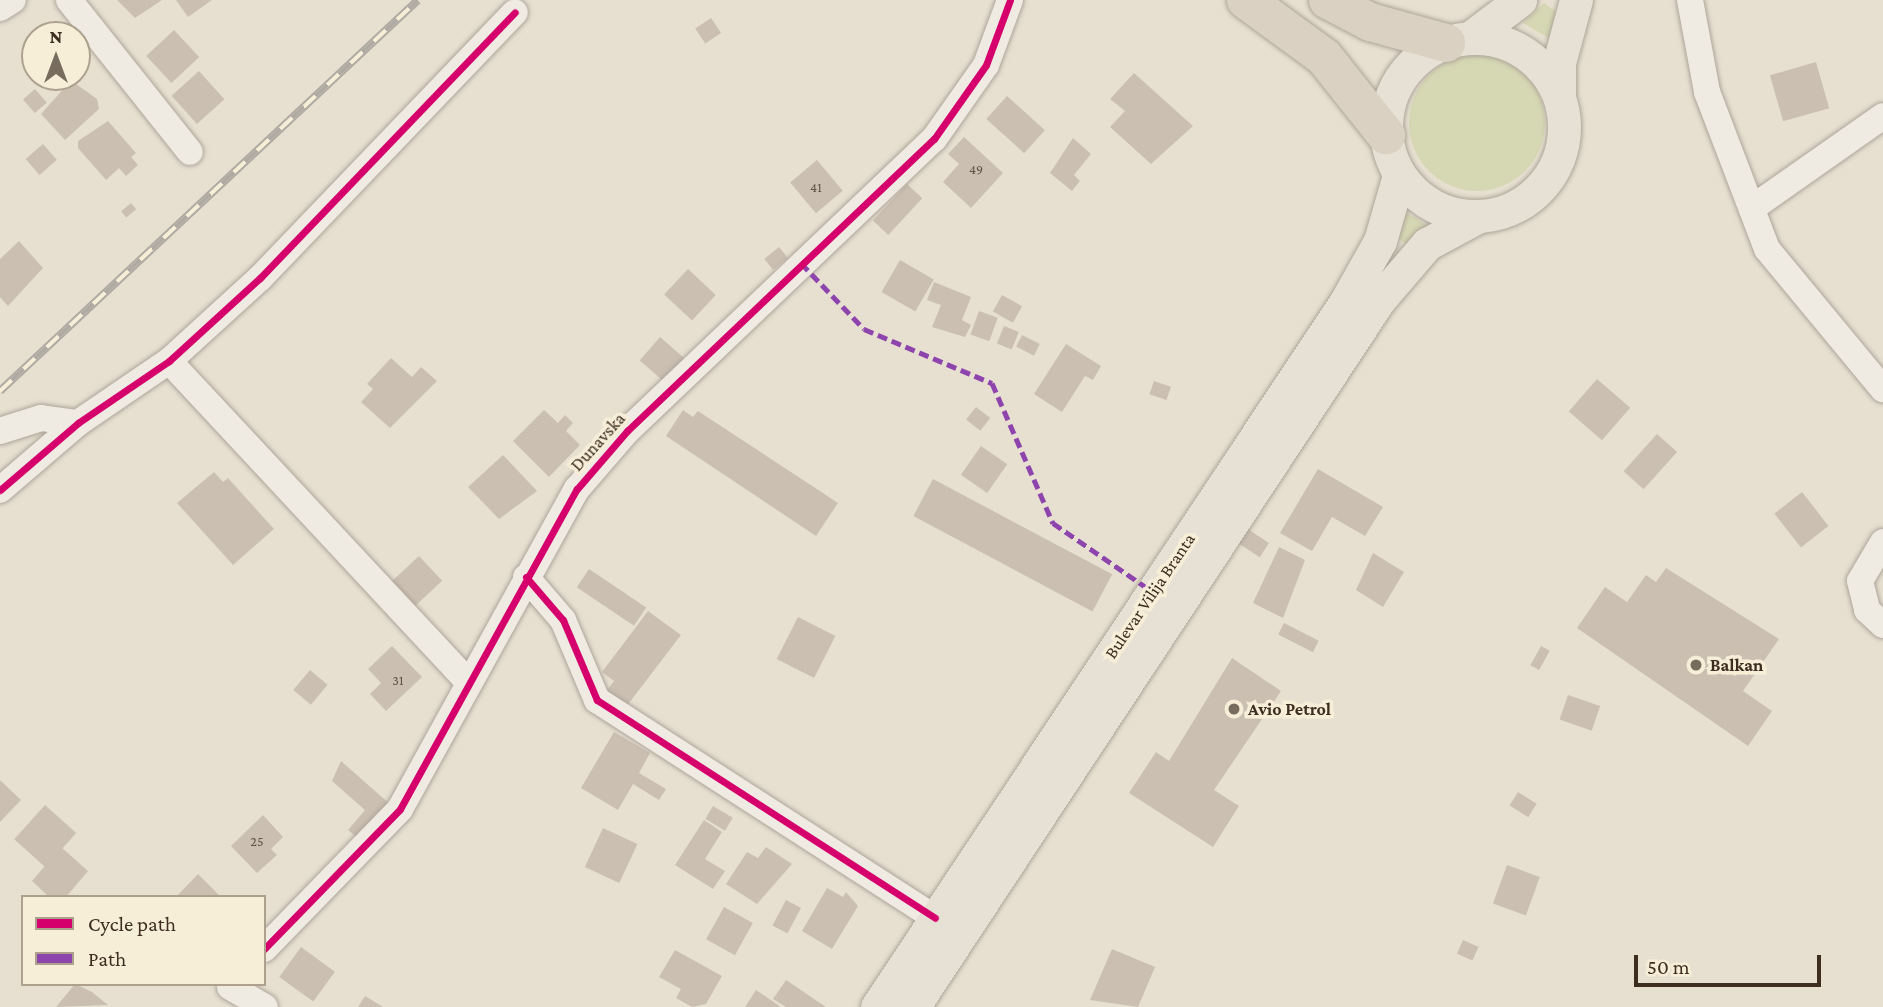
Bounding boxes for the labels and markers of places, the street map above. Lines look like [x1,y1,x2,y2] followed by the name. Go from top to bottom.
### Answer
[1710,654,1763,676] place label: Balkan
[1688,657,1704,673] marker: Balkan
[1248,698,1331,720] place label: Avio Petrol
[1226,701,1242,717] marker: Avio Petrol

